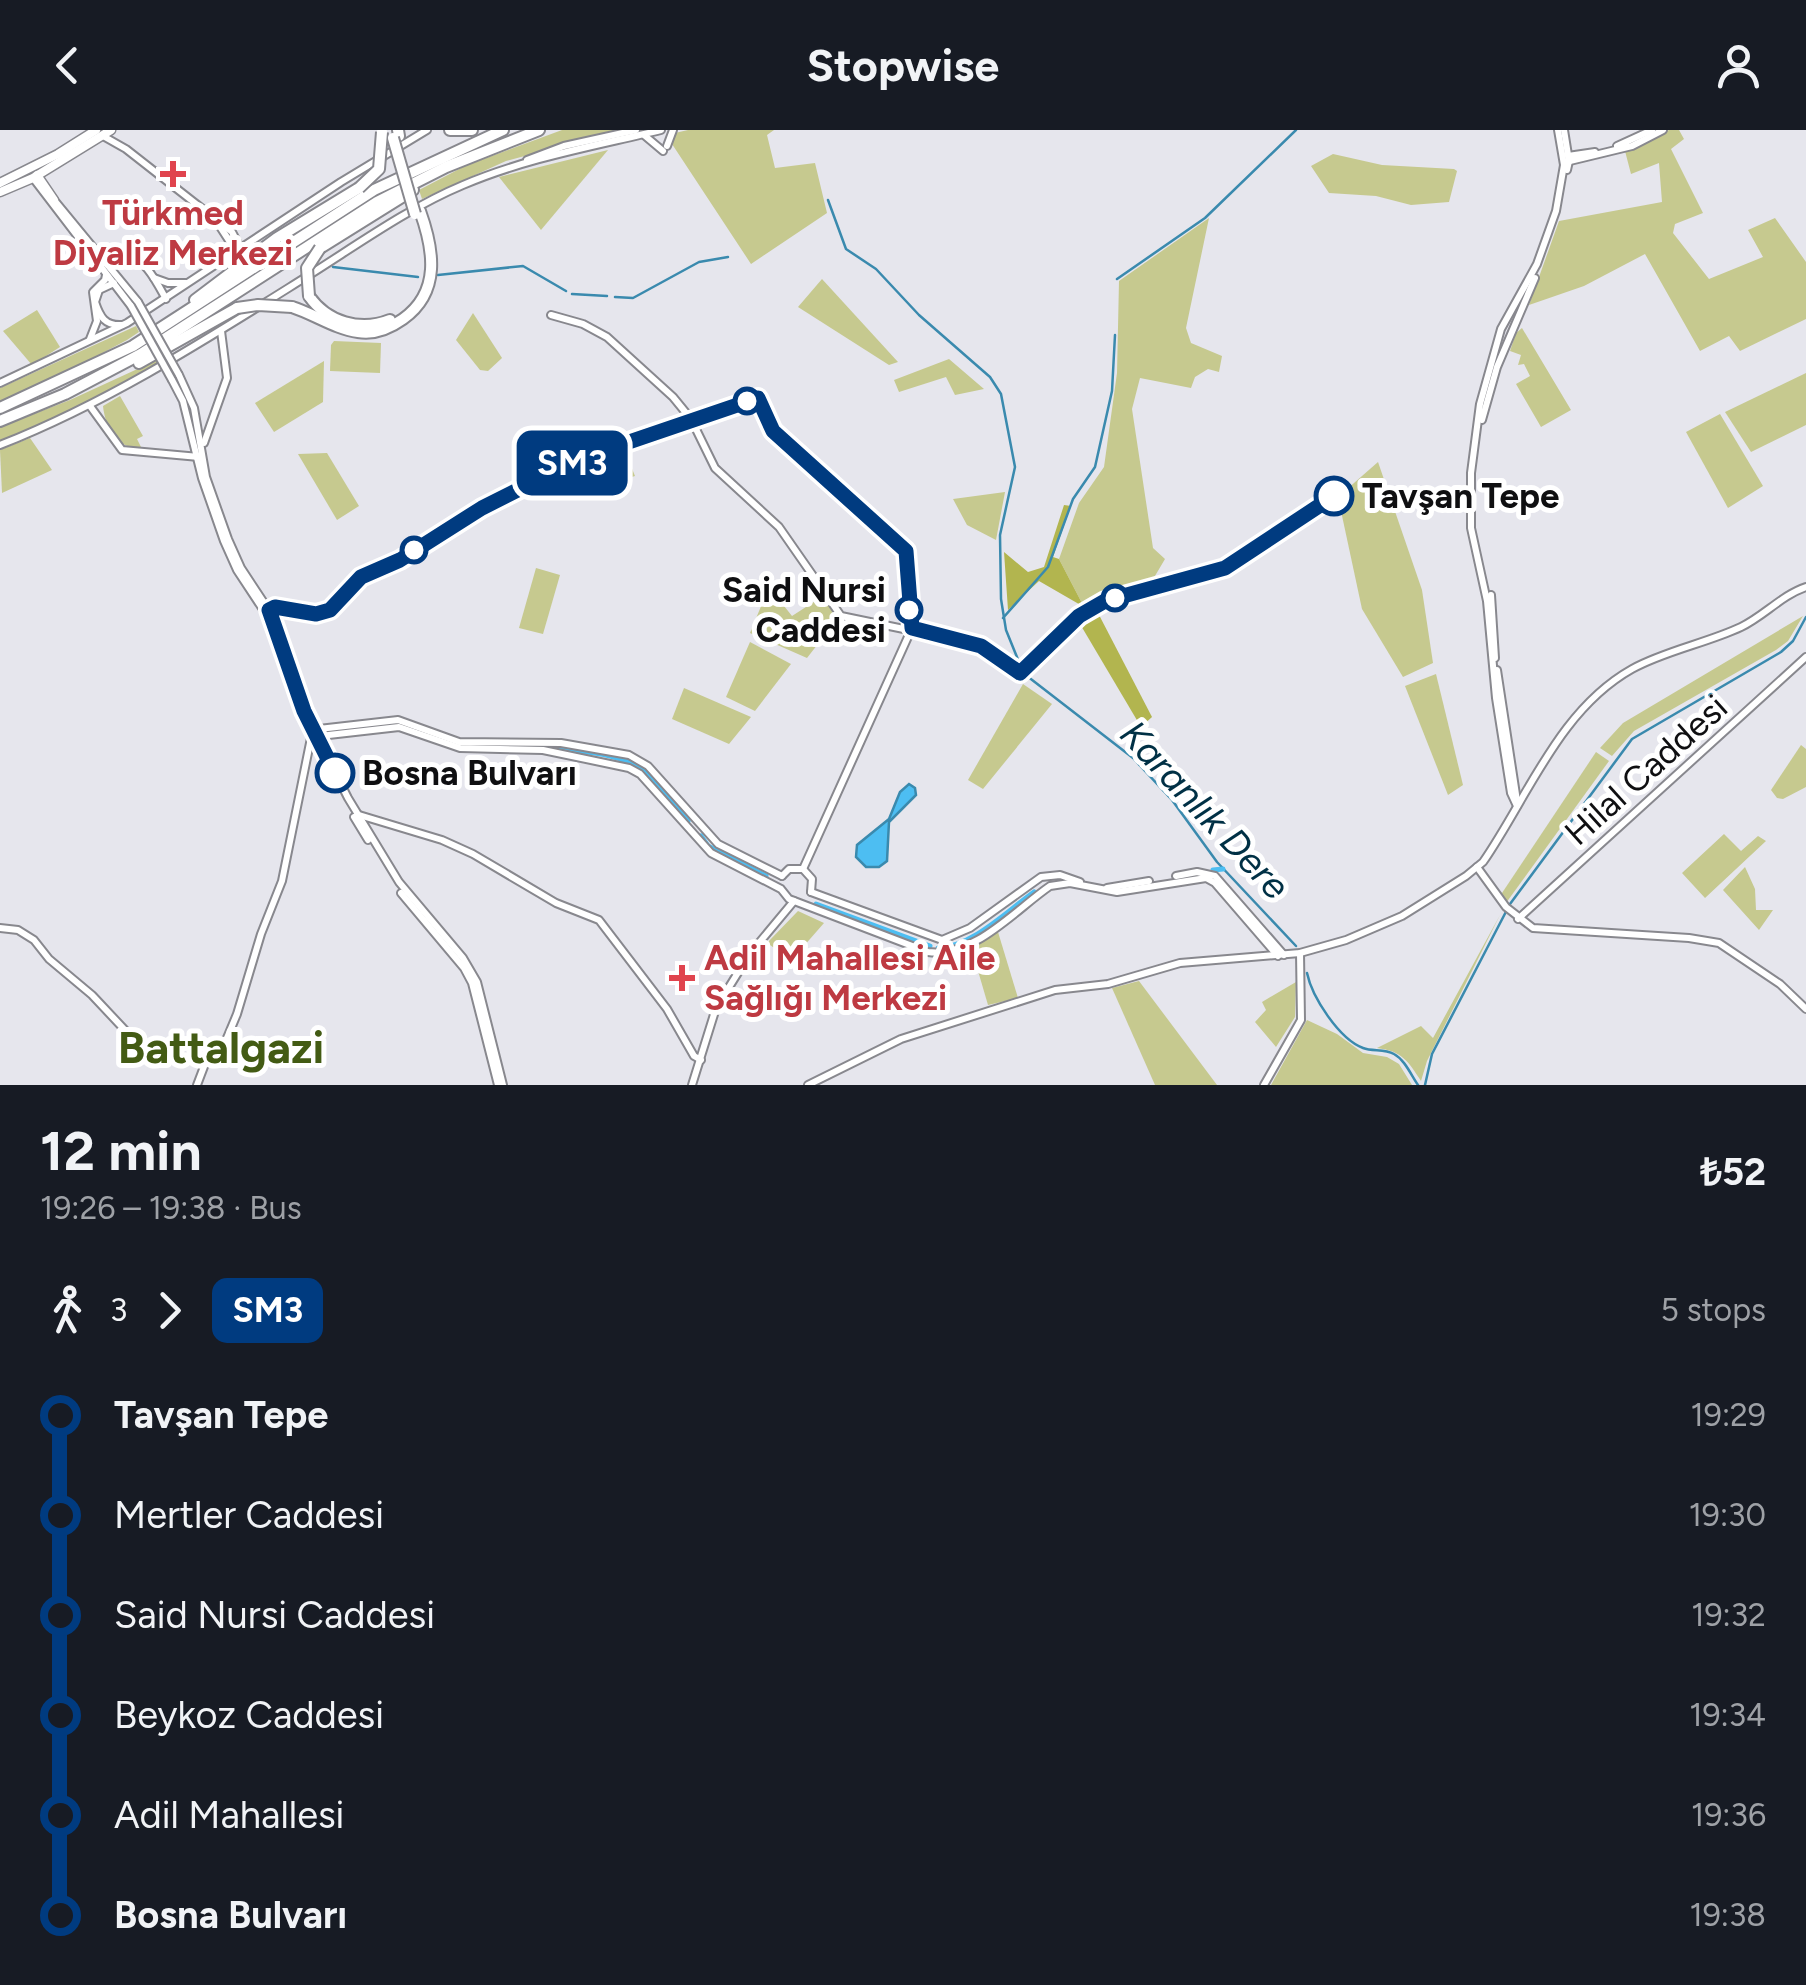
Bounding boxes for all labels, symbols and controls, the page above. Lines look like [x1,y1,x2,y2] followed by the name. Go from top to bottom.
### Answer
[40,38,95,93] icon: back
[807,38,999,92] text: Stopwise
[1711,38,1766,93] icon: person
[160,161,186,187] marker: Türkmed Diyaliz Merkezi
[53,192,293,274] place label: Türkmed Diyaliz Merkezi
[734,388,760,414] unlabelled marker
[514,430,630,496] line badge: SM3
[537,442,607,484] text: SM3
[1362,475,1559,517] place label: Tavşan Tepe
[1315,477,1353,515] marker: Tavşan Tepe
[401,537,427,563] unlabelled marker
[722,569,886,651] place label: Said Nursi Caddesi
[1102,585,1128,611] unlabelled marker
[896,597,922,623] marker: Said Nursi Caddesi
[1556,686,1736,854] street label: Hilal Caddesi
[1111,711,1299,909] water label: Karanlık Dere
[362,752,577,794] place label: Bosna Bulvarı
[316,754,354,792] marker: Bosna Bulvarı
[704,937,995,1019] place label: Adil Mahallesi Aile Sağlığı Merkezi
[669,965,695,991] marker: Adil Mahallesi Aile Sağlığı Merkezi
[118,1020,324,1074] district label: Battalgazi
[40,1118,202,1184] text: 12 min
[1700,1149,1766,1195] text: ₺52
[40,1189,302,1227] text: 19:26 – 19:38 · Bus
[40,1283,95,1338] icon: walk
[142,1283,197,1338] icon: forward
[232,1289,303,1331] text: SM3
[110,1291,127,1329] text: 3
[1660,1291,1766,1329] text: 5 stops
[114,1392,328,1438] text: Tavşan Tepe
[1691,1396,1766,1434] text: 19:29
[114,1492,384,1538] text: Mertler Caddesi
[1689,1496,1766,1534] text: 19:30
[114,1592,435,1638] text: Said Nursi Caddesi
[1691,1596,1766,1634] text: 19:32
[114,1692,384,1738] text: Beykoz Caddesi
[1689,1696,1766,1734] text: 19:34
[114,1792,344,1838] text: Adil Mahallesi
[1691,1796,1766,1834] text: 19:36
[114,1892,347,1938] text: Bosna Bulvarı
[1690,1896,1766,1934] text: 19:38

